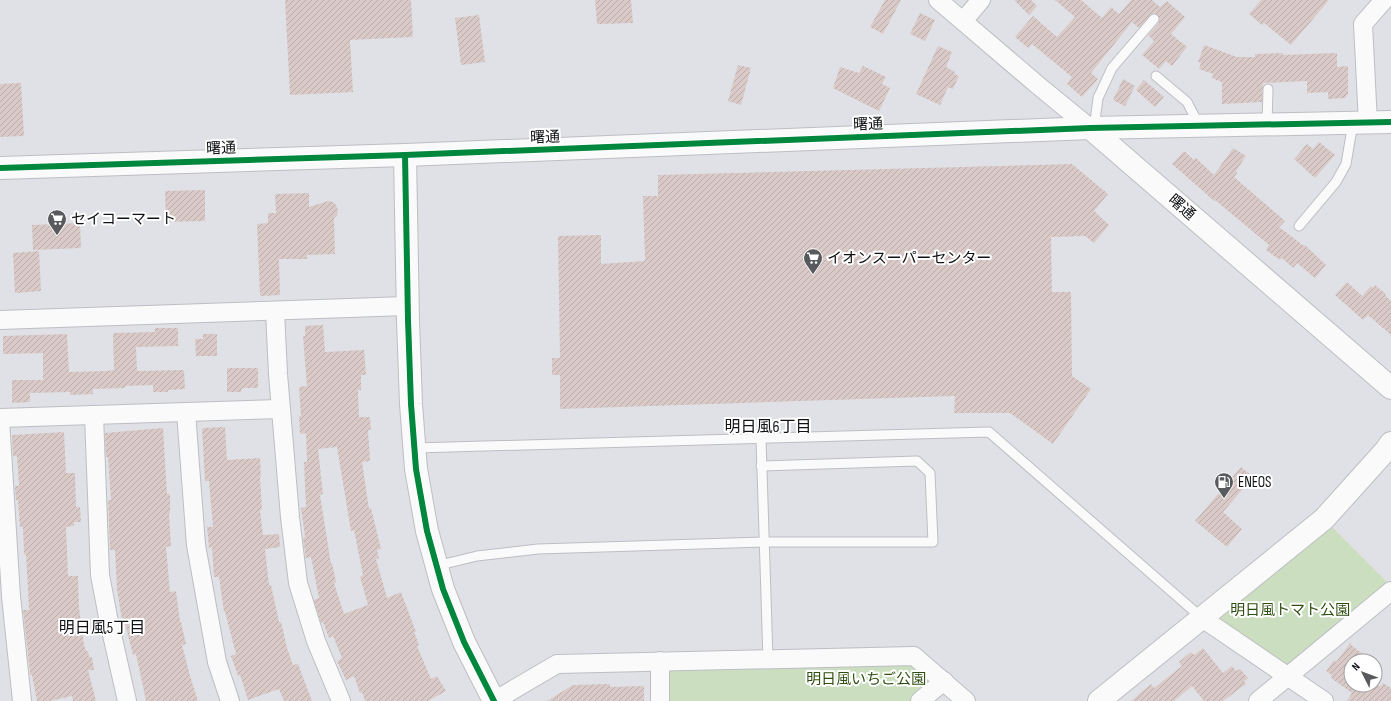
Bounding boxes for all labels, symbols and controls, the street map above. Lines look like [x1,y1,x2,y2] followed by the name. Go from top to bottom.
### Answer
[853,114,883,135] street label: 曙通
[530,127,560,148] street label: 曙通
[206,138,236,159] street label: 曙通
[1164,190,1199,224] street label: 曙通
[46,208,68,236] supermarket icon: セイコーマート
[71,210,176,229] place label: セイコーマート
[802,247,824,275] supermarket icon: イオンスーパーセンター
[827,249,992,268] place label: イオンスーパーセンター
[724,418,812,437] district label: 明日風6丁目
[1213,471,1235,499] fuel station icon: ENEOS
[1238,473,1272,492] place label: ENEOS
[1230,601,1350,620] park label: 明日風トマト公園
[59,619,145,638] district label: 明日風5丁目
[1343,653,1383,693] north arrow
[1349,660,1363,673] text: N
[806,670,926,689] park label: 明日風いちご公園

